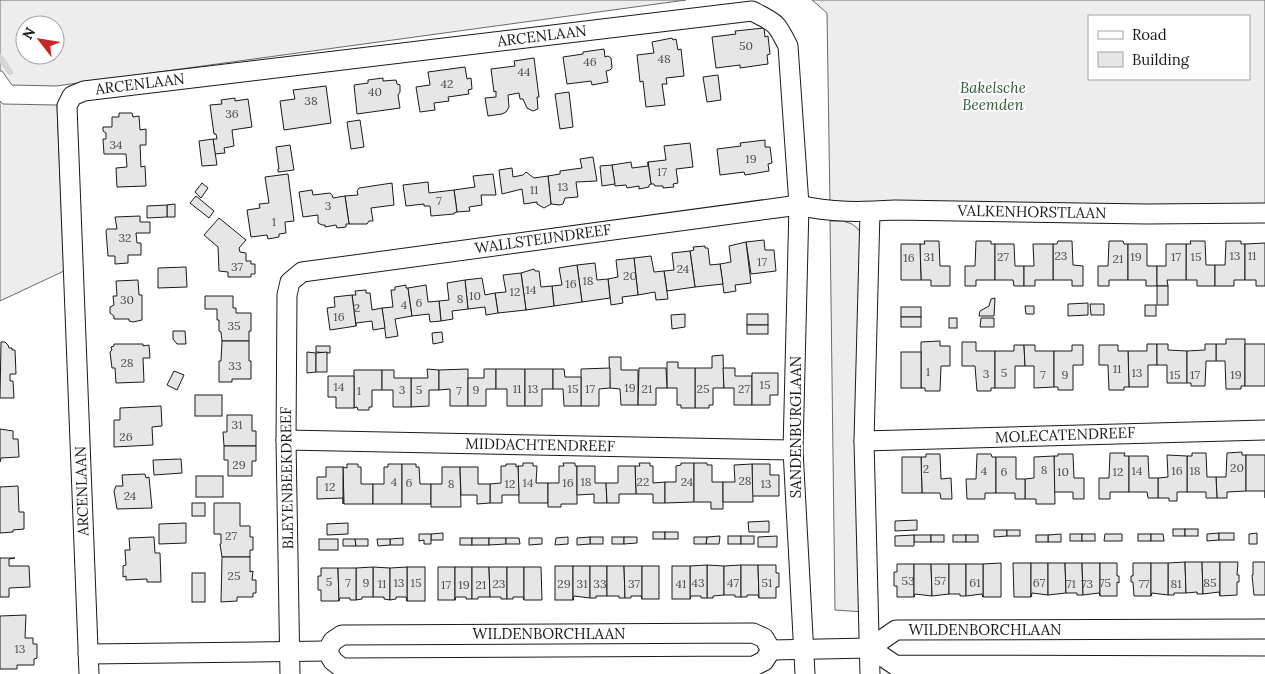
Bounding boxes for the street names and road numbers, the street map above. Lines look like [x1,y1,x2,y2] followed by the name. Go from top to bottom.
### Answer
[495,21,588,51] street label: ARCENLAAN
[93,69,186,99] street label: ARCENLAAN
[956,201,1107,222] street label: VALKENHORSTLAAN
[473,220,612,258] street label: WALLSTEIJNDREEF
[786,356,805,498] street label: SANDENBURGLAAN
[276,406,297,550] street label: BLEYENBEEKDREEF
[994,423,1136,446] street label: MOLECATENDREEF
[465,434,615,455] street label: MIDDACHTENDREEF
[70,446,93,537] street label: ARCENLAAN
[909,620,1061,639] street label: WILDENBORCHLAAN
[473,624,625,643] street label: WILDENBORCHLAAN

